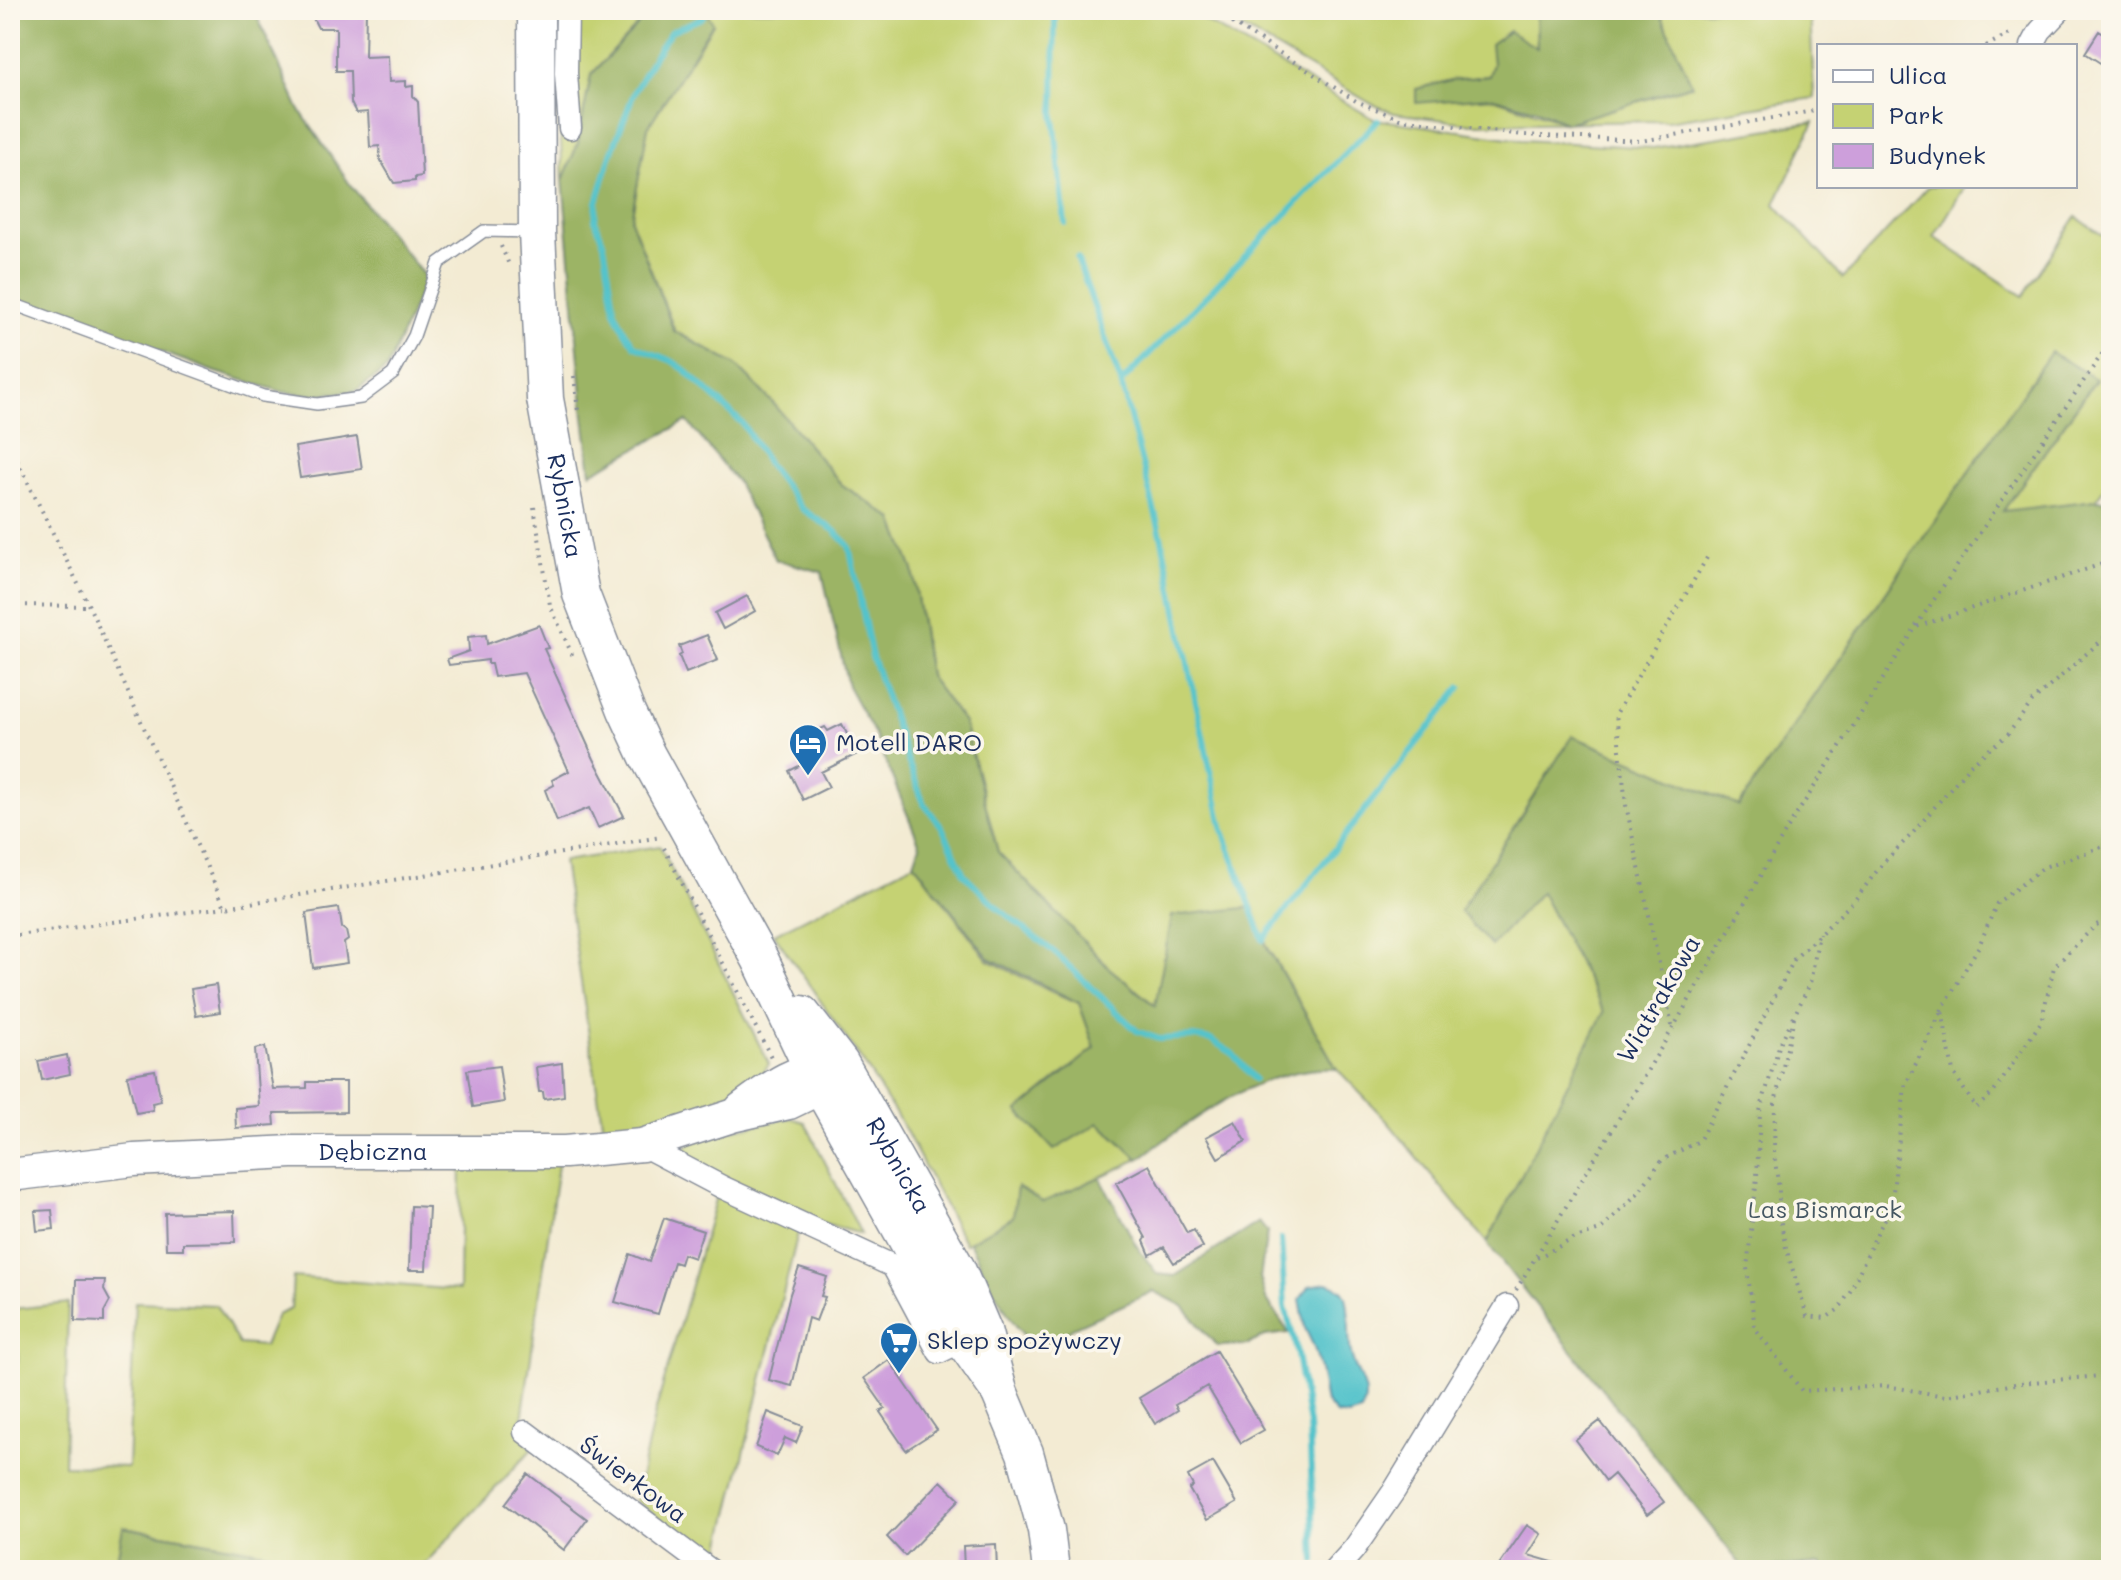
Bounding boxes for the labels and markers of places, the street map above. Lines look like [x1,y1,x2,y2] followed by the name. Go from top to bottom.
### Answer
[787,722,829,777] hotel icon: Motell DARO
[836,726,982,757] place label: Motell DARO
[878,1320,920,1375] supermarket icon: Sklep spożywczy
[927,1324,1122,1355] place label: Sklep spożywczy

